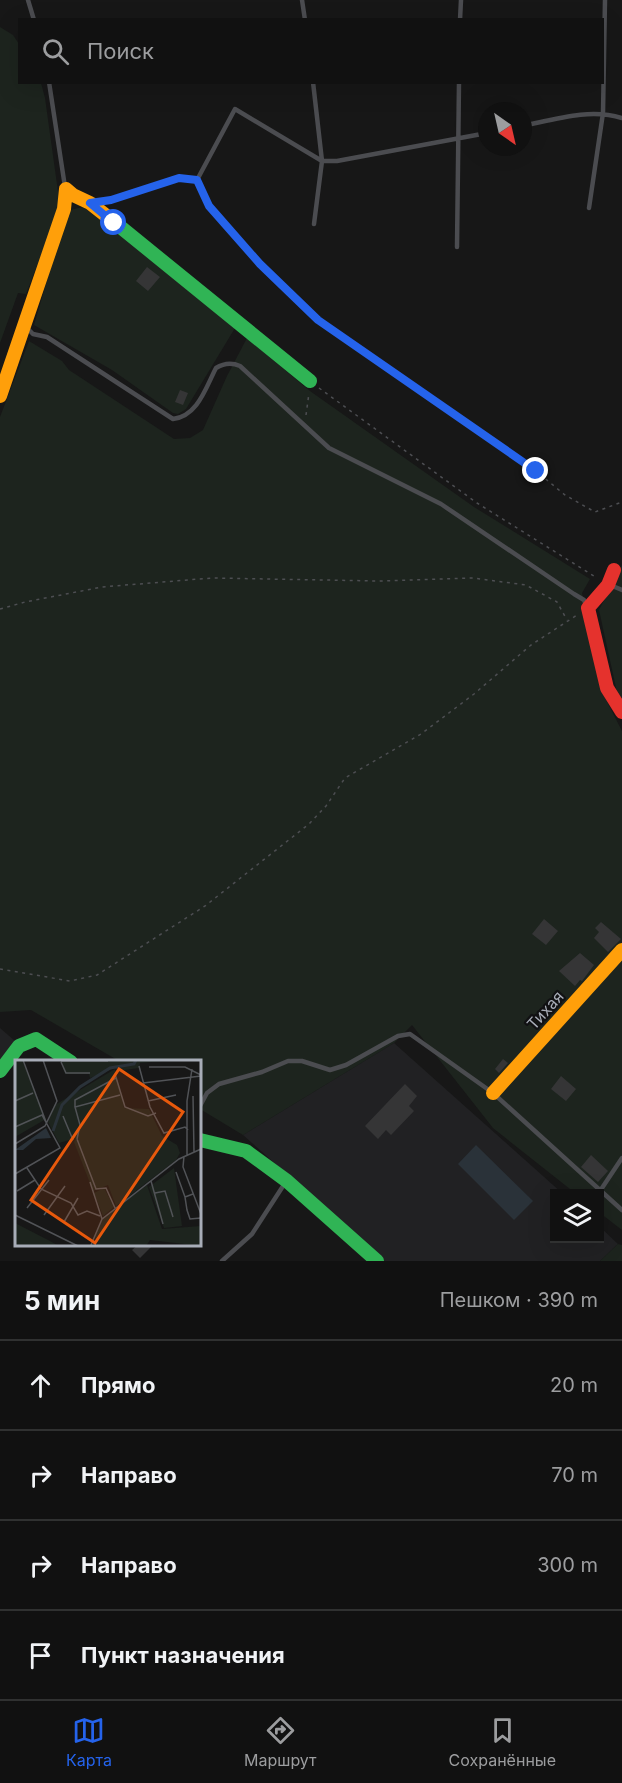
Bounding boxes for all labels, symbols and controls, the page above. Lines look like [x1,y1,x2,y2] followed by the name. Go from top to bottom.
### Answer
[18,18,604,84] search box
[39,35,72,68] icon: search
[87,38,154,64] text: Поиск
[478,102,532,156] north arrow
[100,209,126,235] route start
[522,457,548,483] route end
[522,986,568,1034] street label: Тихая
[15,1060,201,1246] inset map
[550,1189,604,1243] map controls
[550,1189,604,1243] button: layers
[24,1285,100,1316] text: 5 мин
[440,1288,598,1312] text: Пешком · 390 m
[24,1369,57,1402] icon: ahead
[81,1372,155,1398] text: Прямо
[550,1373,598,1397] text: 20 m
[24,1459,57,1492] icon: right
[81,1462,177,1488] text: Направо
[551,1463,598,1487] text: 70 m
[24,1549,57,1582] icon: right
[81,1552,177,1578] text: Направо
[537,1553,598,1577] text: 300 m
[24,1639,57,1672] icon: arrive
[81,1642,285,1668] text: Пункт назначения
[66,1714,112,1770] tab: Карта
[244,1714,317,1770] tab: Маршрут
[449,1714,556,1770] tab: Сохранённые

